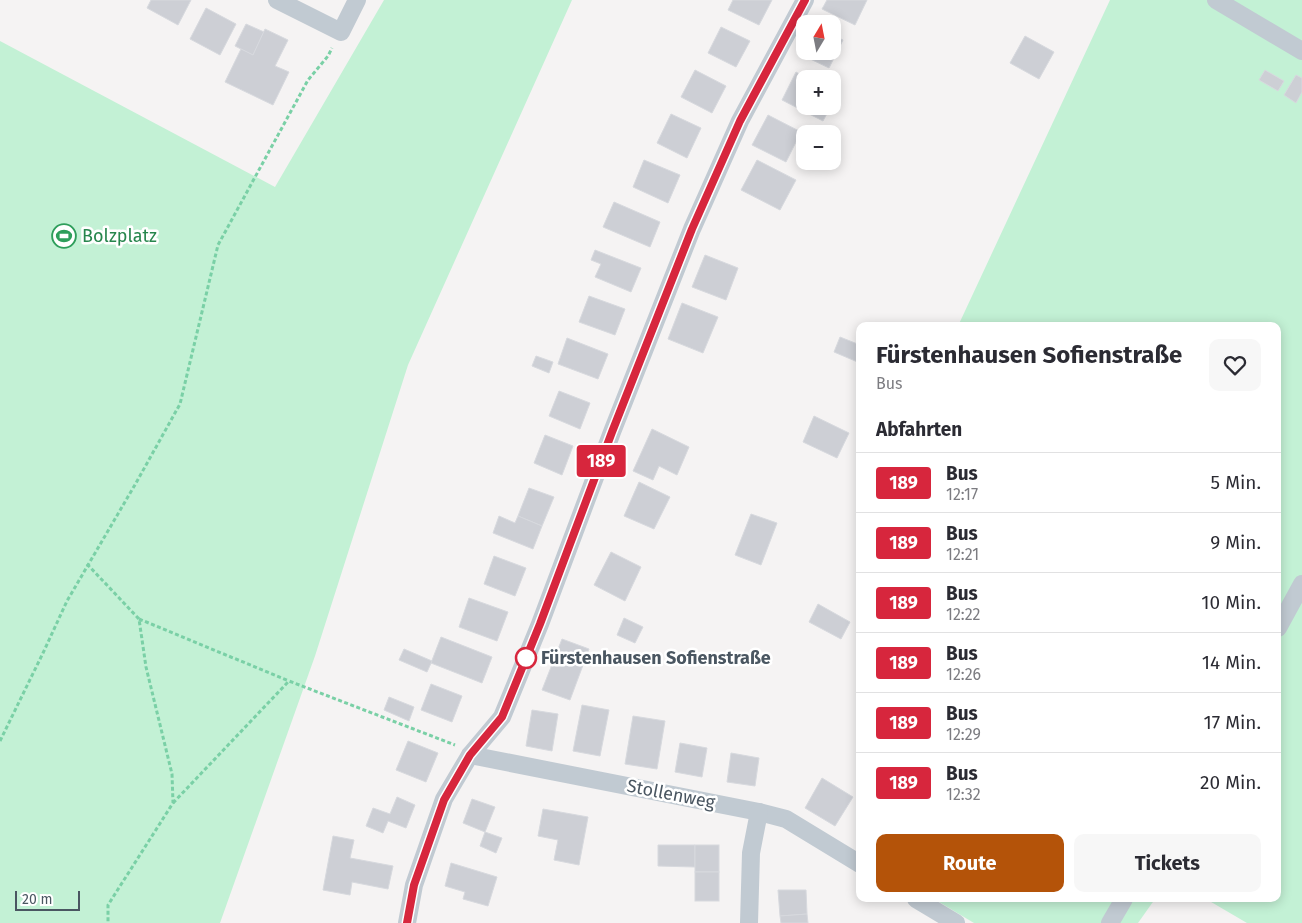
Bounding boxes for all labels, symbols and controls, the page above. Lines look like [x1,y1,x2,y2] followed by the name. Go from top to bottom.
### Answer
[796,15,841,60] north arrow
[796,15,841,170] map controls
[796,70,841,115] button: +
[796,125,841,170] button: −
[51,223,77,249] sports icon: Bolzplatz
[82,225,157,247] place label: Bolzplatz
[1209,339,1261,391] button: heart
[876,341,1182,369] text: Fürstenhausen Sofienstraße
[876,374,903,393] text: Bus
[876,418,962,441] text: Abfahrten
[572,445,630,477] line badge: 189
[587,450,615,472] text: 189
[946,462,978,485] text: Bus
[1211,471,1261,494] text: 5 Min.
[889,472,918,494] text: 189
[946,485,978,504] text: 12:17
[946,522,978,545] text: Bus
[1210,531,1261,554] text: 9 Min.
[889,532,918,554] text: 189
[946,545,979,564] text: 12:21
[946,582,978,605] text: Bus
[1201,591,1261,614] text: 10 Min.
[889,592,918,614] text: 189
[946,605,981,624] text: 12:22
[946,642,978,665] text: Bus
[515,647,537,669] marker: Fürstenhausen Sofienstraße
[541,647,771,669] place label: Fürstenhausen Sofienstraße
[1202,651,1261,674] text: 14 Min.
[889,652,918,674] text: 189
[946,665,981,684] text: 12:26
[946,702,978,725] text: Bus
[1203,711,1261,734] text: 17 Min.
[889,712,918,734] text: 189
[946,725,981,744] text: 12:29
[946,762,978,785] text: Bus
[1200,771,1261,794] text: 20 Min.
[889,772,918,794] text: 189
[625,775,718,813] street label: Stollenweg
[946,785,981,804] text: 12:32
[876,834,1064,892] button: Route
[1074,834,1261,892] button: Tickets
[15,888,80,911] scale bar
[22,891,52,908] text: 20 m

